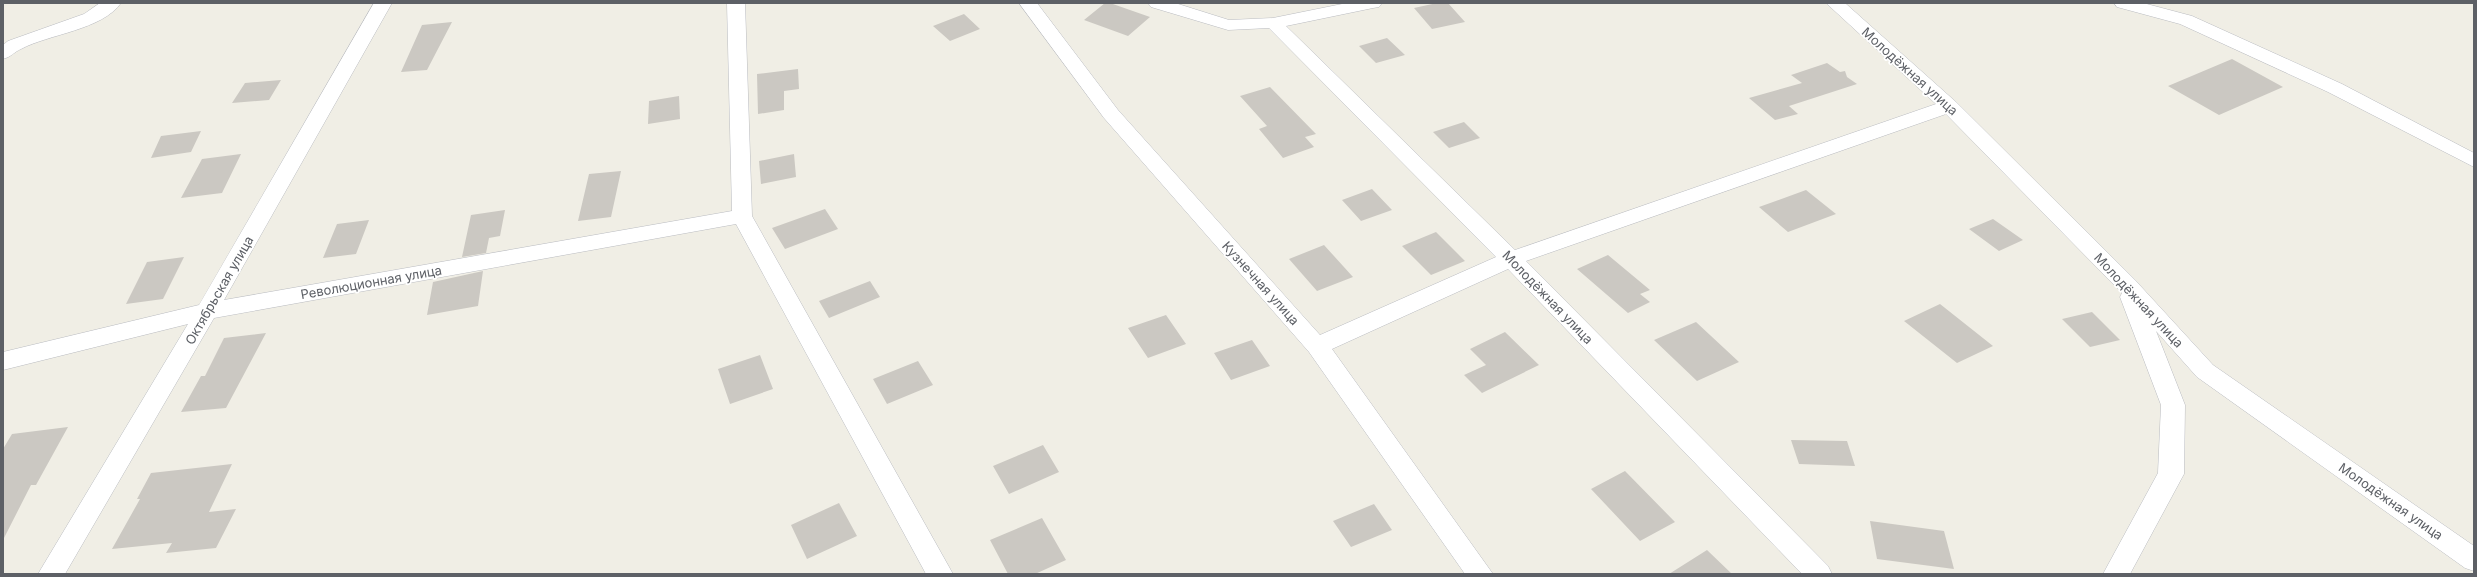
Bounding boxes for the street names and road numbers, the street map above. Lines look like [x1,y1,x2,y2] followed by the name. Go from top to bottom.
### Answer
[1859,24,1961,118] street label: Молодёжная улица
[181,233,257,347] street label: Октябрьская улица
[1219,238,1303,328] street label: Кузнечная улица
[1499,247,1597,347] street label: Молодёжная улица
[2091,249,2187,351] street label: Молодёжная улица
[299,262,443,302] street label: Революционная улица
[2336,459,2446,543] street label: Молодёжная улица

